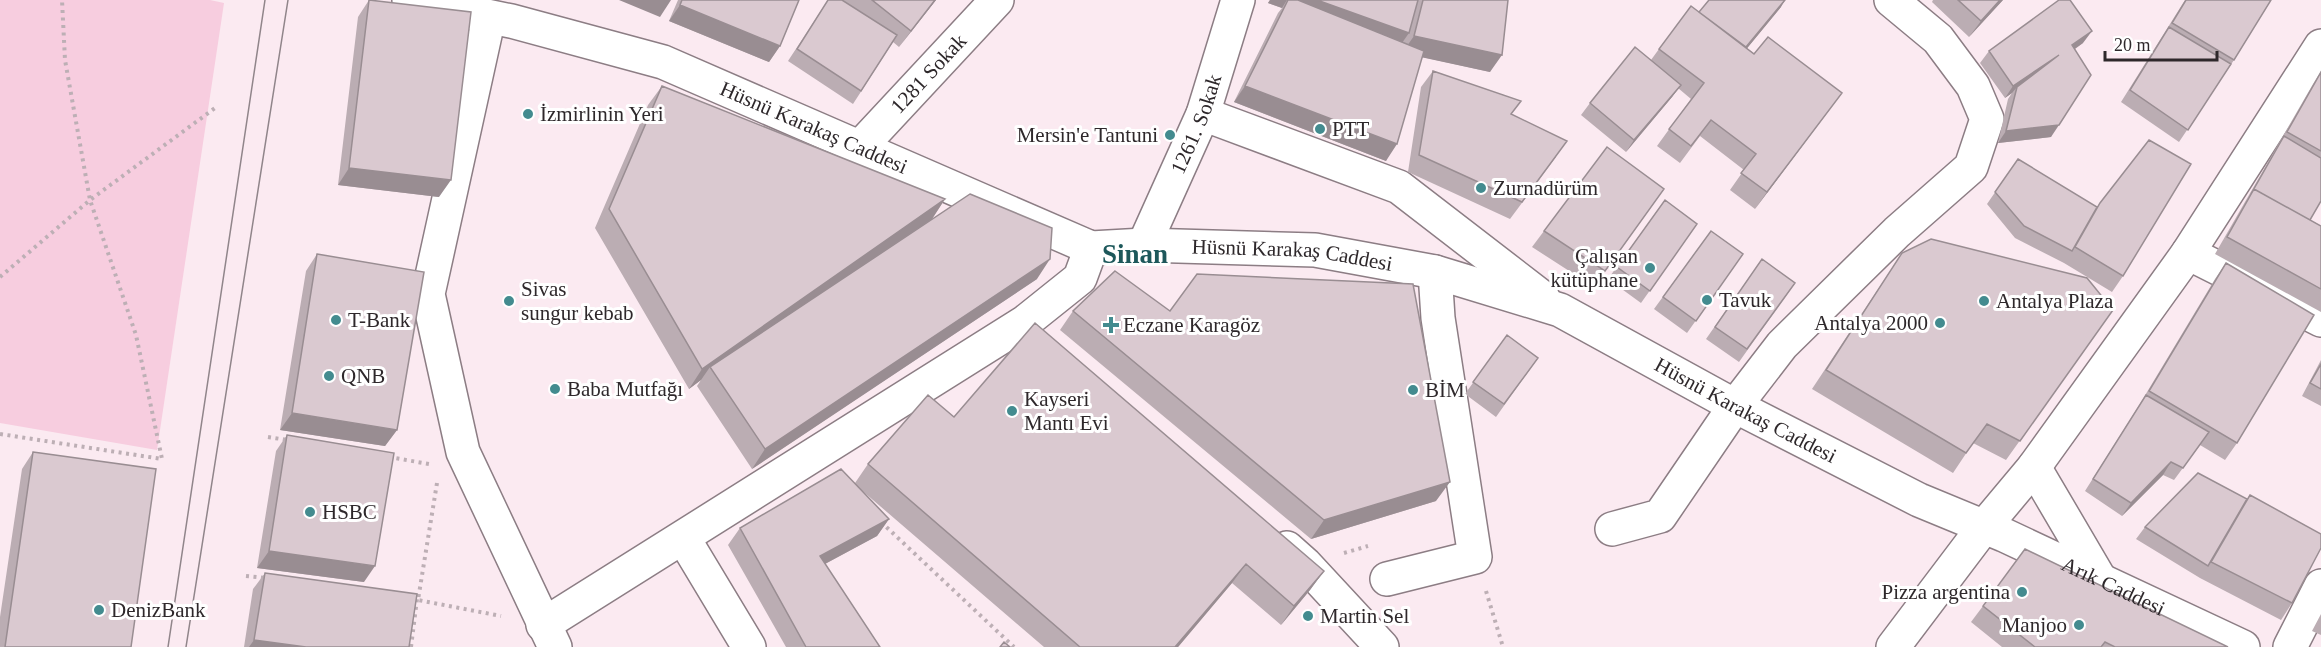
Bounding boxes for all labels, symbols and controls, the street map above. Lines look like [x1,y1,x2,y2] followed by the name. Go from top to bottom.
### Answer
[2105,24,2218,62] scale bar
[886,29,972,118] street label: 1281 Sokak
[2114,35,2151,55] text: 20 m
[1166,71,1227,177] street label: 1261. Sokak
[716,76,911,179] street label: Hüsnü Karakaş Caddesi
[540,102,664,126] place label: İzmirlinin Yeri
[521,107,535,121] marker: İzmirlinin Yeri
[1332,117,1370,141] place label: PTT
[1313,122,1327,136] marker: PTT
[1017,123,1158,147] place label: Mersin'e Tantuni
[1163,128,1177,142] marker: Mersin'e Tantuni
[1493,176,1598,200] place label: Zurnadürüm
[1474,181,1488,195] marker: Zurnadürüm
[1191,234,1395,276] street label: Hüsnü Karakaş Caddesi
[1102,239,1168,269] district label: Sinan
[1551,244,1638,292] place label: Çalışan kütüphane
[1643,261,1657,275] marker: Çalışan kütüphane
[521,277,634,325] place label: Sivas sungur kebab
[1719,288,1772,312] place label: Tavuk
[1996,289,2114,313] place label: Antalya Plaza
[1700,293,1714,307] marker: Tavuk
[502,294,516,308] marker: Sivas sungur kebab
[1977,294,1991,308] marker: Antalya Plaza
[348,308,411,332] place label: T-Bank
[1814,311,1928,335] place label: Antalya 2000
[329,313,343,327] marker: T-Bank
[1123,313,1260,337] place label: Eczane Karagöz
[1933,316,1947,330] marker: Antalya 2000
[1104,318,1118,332] marker: Eczane Karagöz
[1651,352,1841,468] street label: Hüsnü Karakaş Caddesi
[341,364,385,388] place label: QNB
[322,369,336,383] marker: QNB
[567,377,683,401] place label: Baba Mutfağı
[1425,378,1465,402] place label: BİM
[548,382,562,396] marker: Baba Mutfağı
[1406,383,1420,397] marker: BİM
[1024,387,1109,435] place label: Kayseri Mantı Evi
[1005,404,1019,418] marker: Kayseri Mantı Evi
[322,500,377,524] place label: HSBC
[303,505,317,519] marker: HSBC
[2058,552,2169,621] street label: Arık Caddesi
[1882,580,2011,604] place label: Pizza argentina
[2015,585,2029,599] marker: Pizza argentina
[111,598,206,622] place label: DenizBank
[92,603,106,617] marker: DenizBank
[1320,604,1409,628] place label: Martin Sel
[1301,609,1315,623] marker: Martin Sel
[2002,613,2067,637] place label: Manjoo
[2072,618,2086,632] marker: Manjoo

